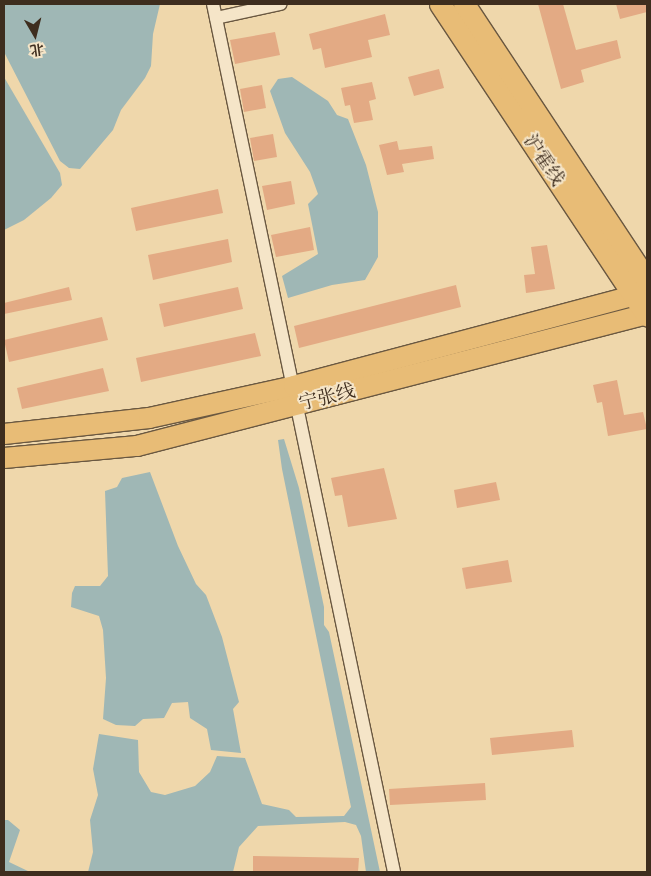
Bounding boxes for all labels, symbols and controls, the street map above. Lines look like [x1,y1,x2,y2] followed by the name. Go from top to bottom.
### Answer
[10,10,60,60] north arrow
[29,40,45,60] text: 北
[519,130,569,190] street label: 沪霍线
[297,379,357,415] street label: 宁张线

